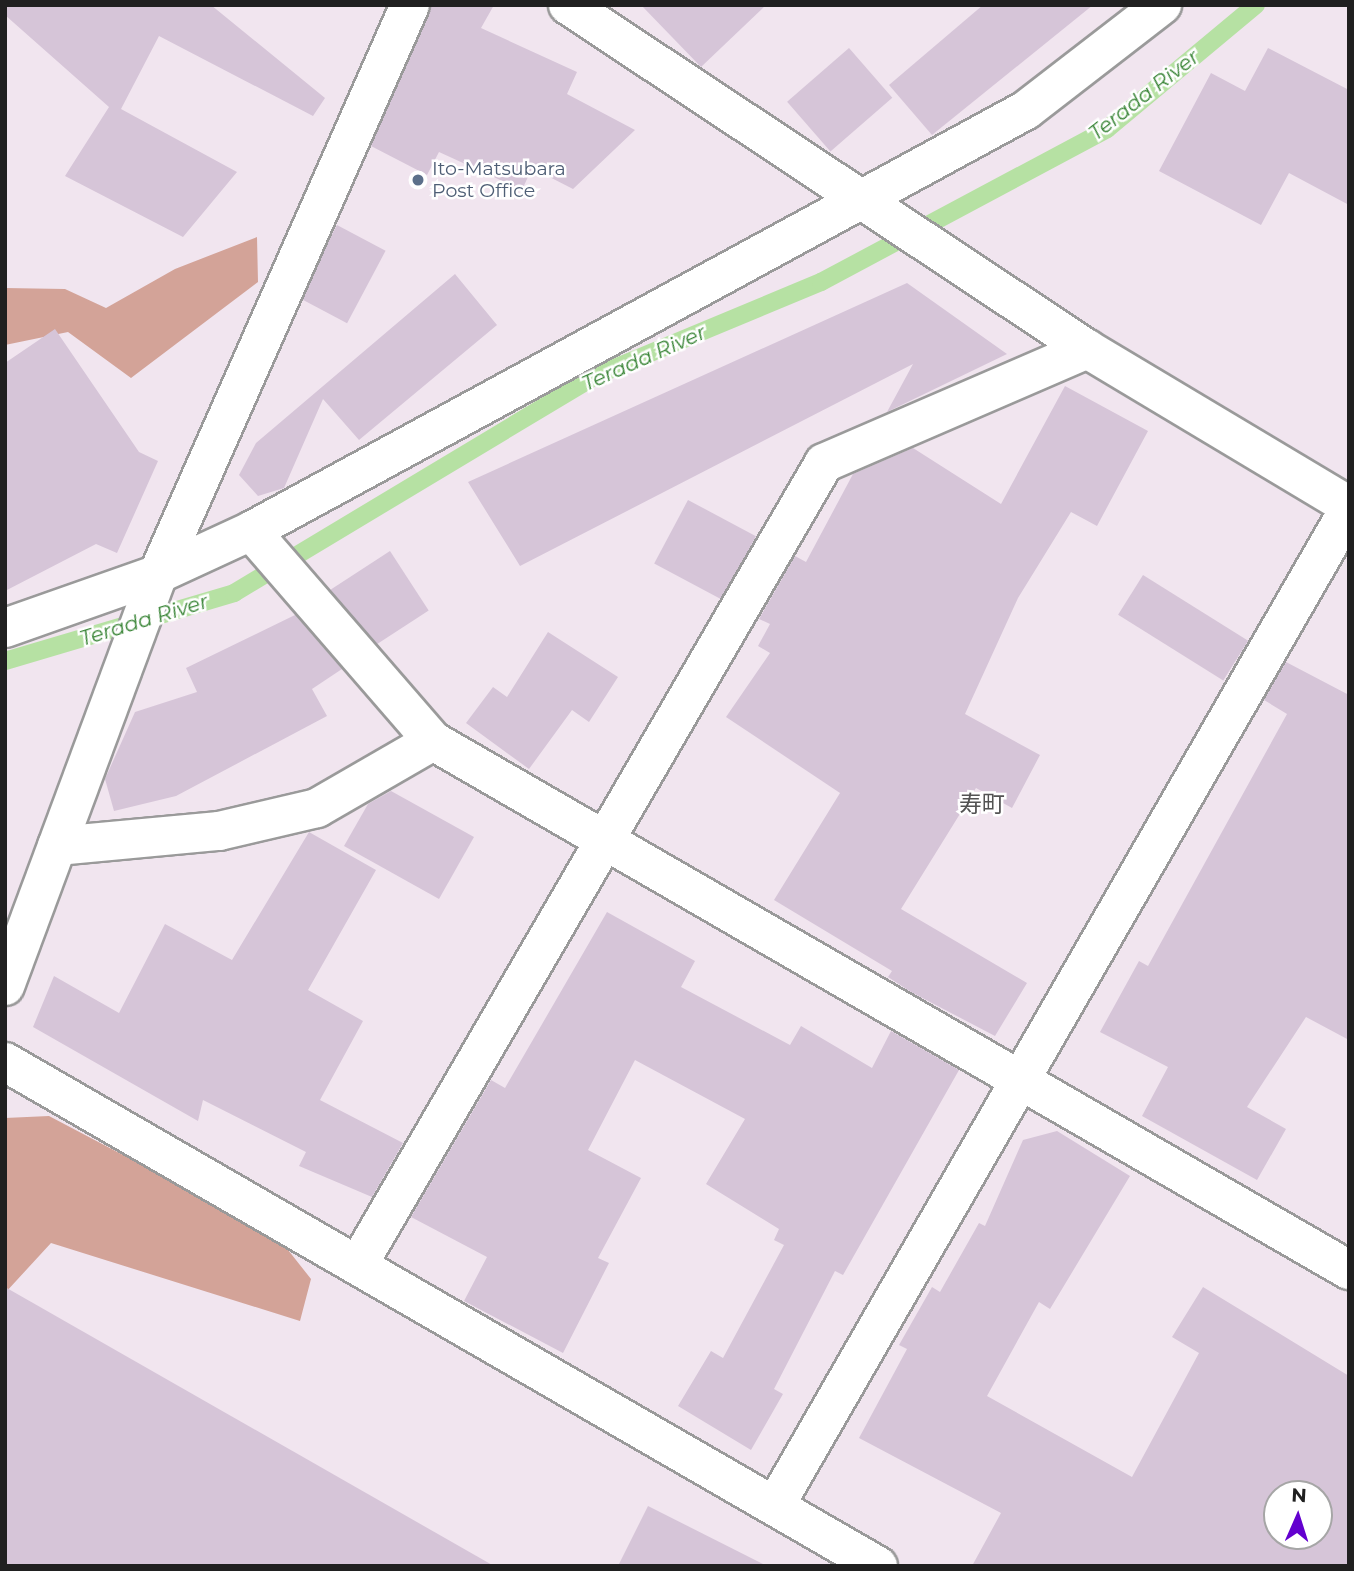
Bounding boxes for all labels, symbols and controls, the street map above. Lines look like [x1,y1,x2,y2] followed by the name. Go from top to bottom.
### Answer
[1084,44,1204,146] water label: Terada River
[432,158,566,202] place label: Ito-Matsubara Post Office
[410,172,426,188] marker: Ito-Matsubara Post Office
[578,319,710,397] water label: Terada River
[77,589,211,651] water label: Terada River
[959,790,1005,818] district label: 寿町
[1263,1480,1333,1550] north arrow
[1291,1484,1307,1507] text: N

